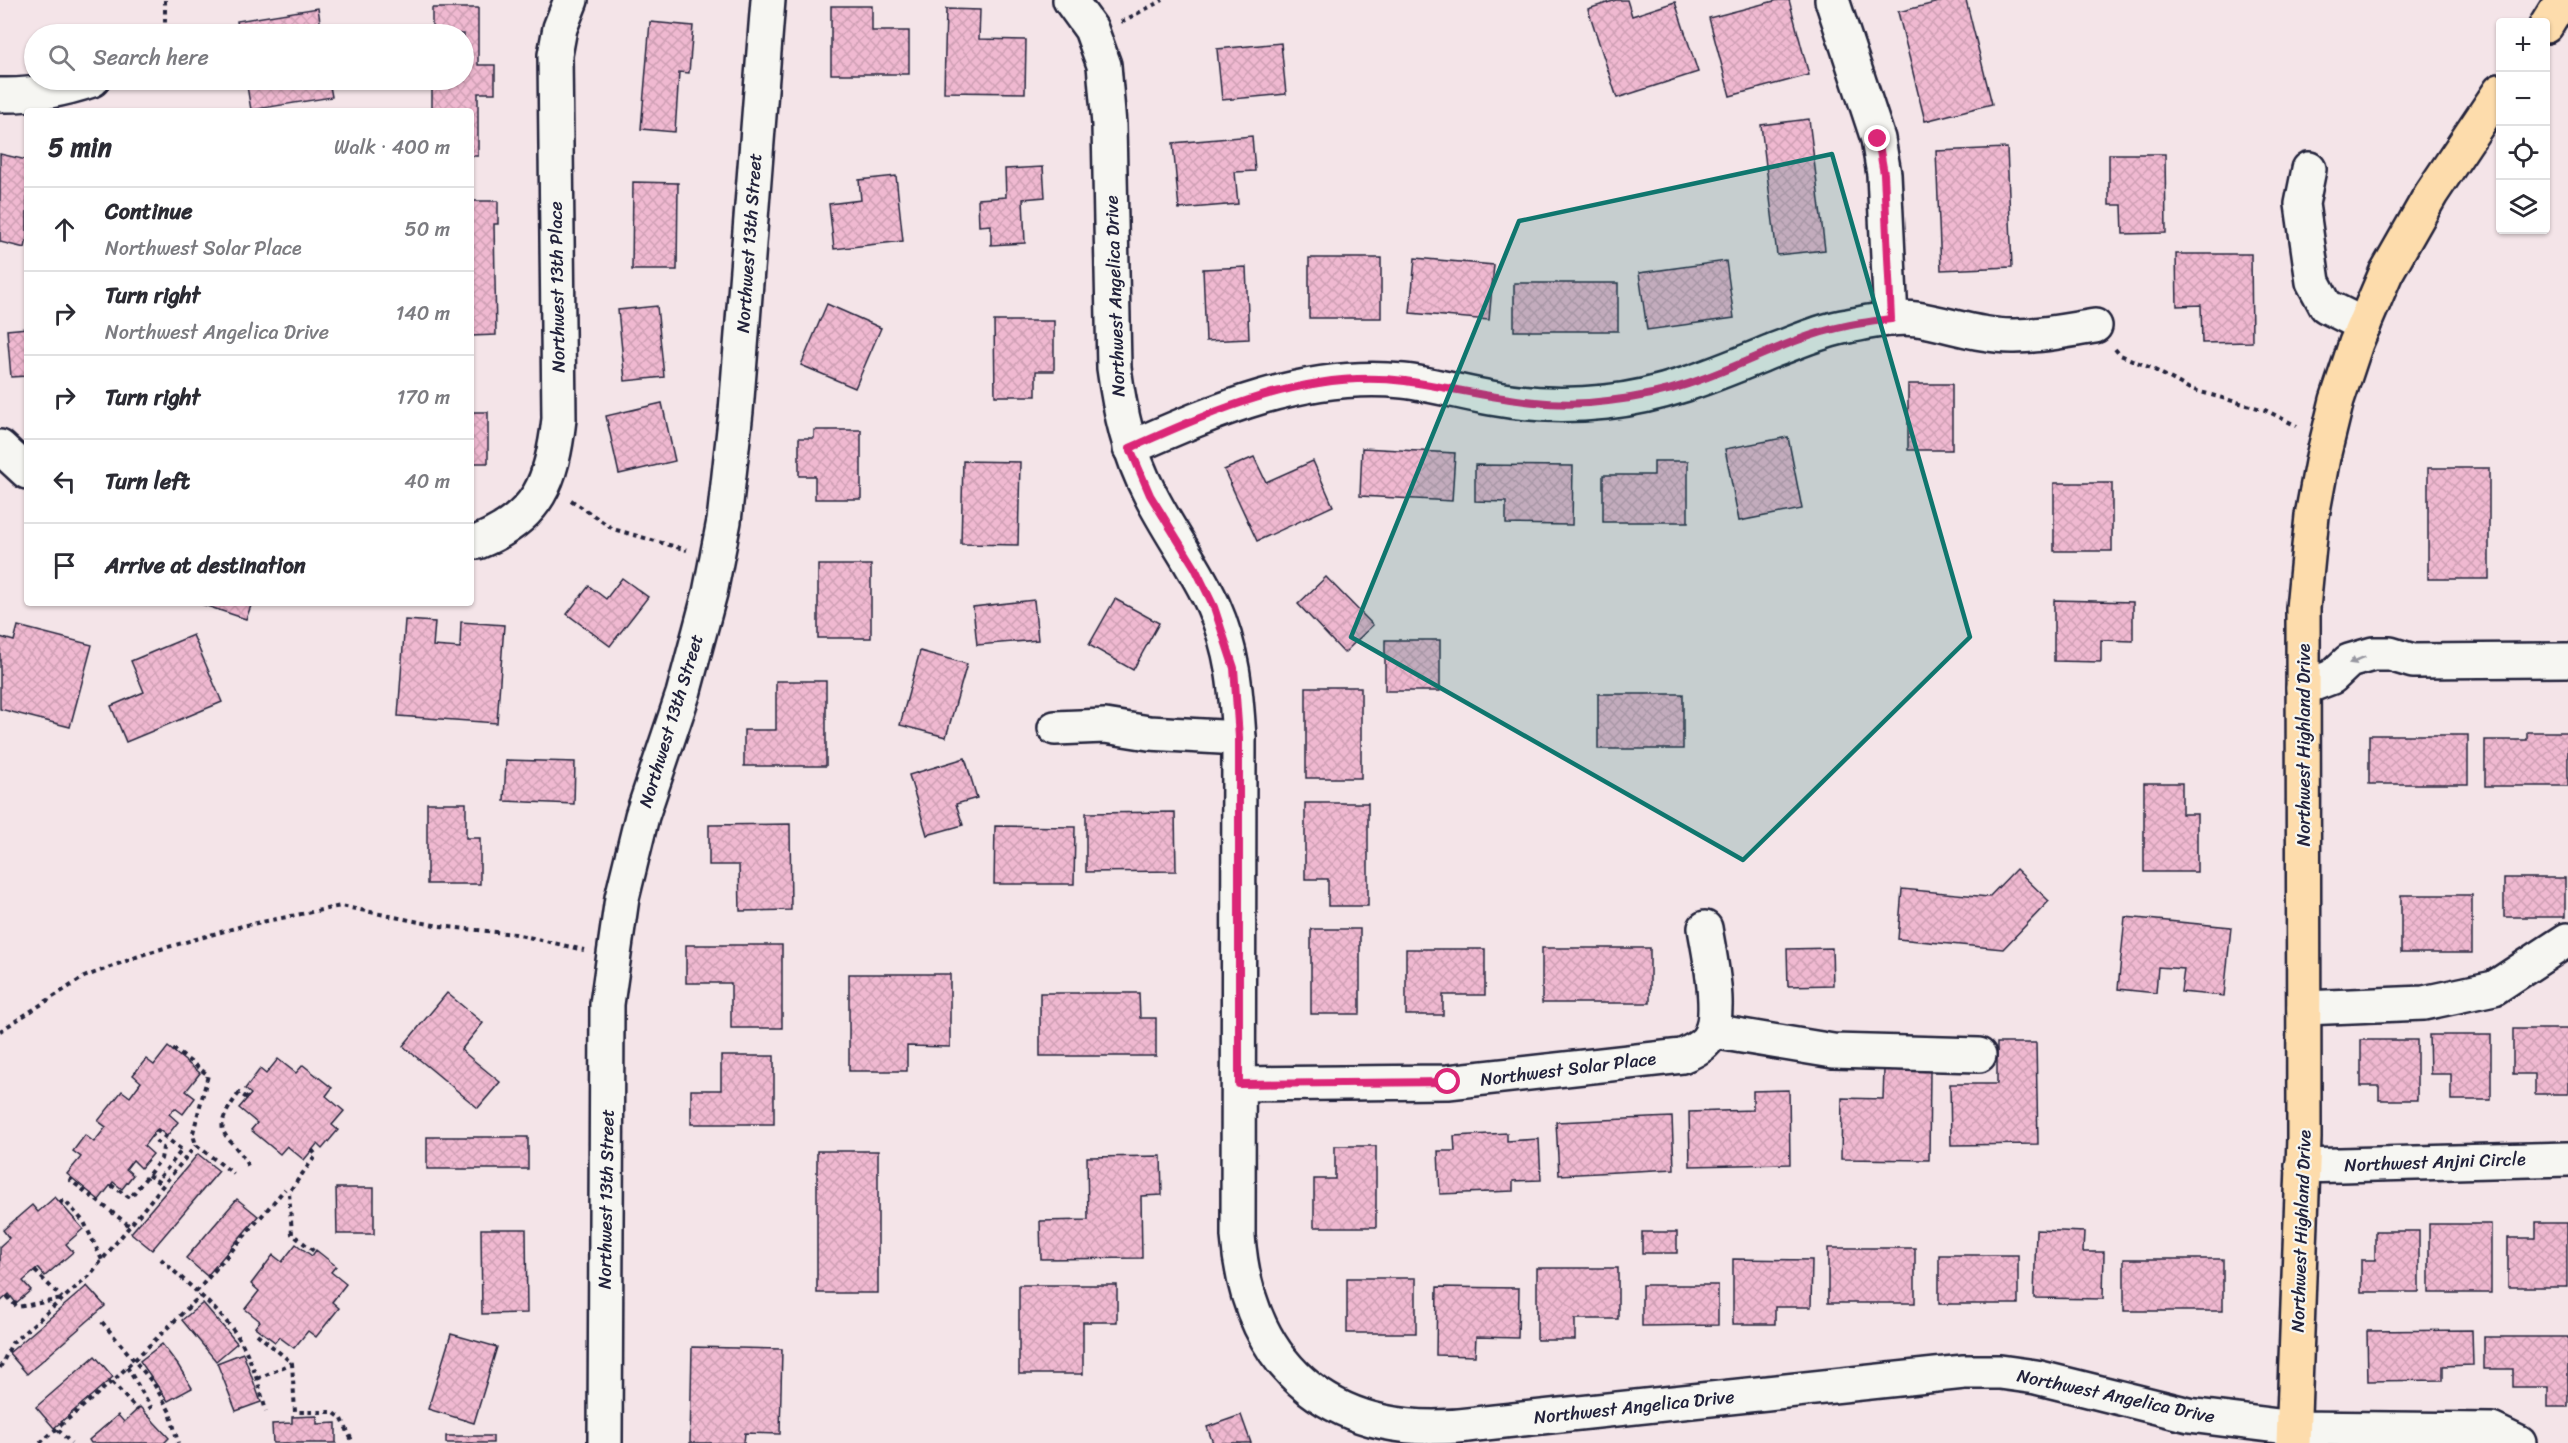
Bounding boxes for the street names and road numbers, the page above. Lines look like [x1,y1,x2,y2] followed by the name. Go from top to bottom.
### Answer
[727,152,771,334] street label: Northwest 13th Street
[1095,195,1135,397] street label: Northwest Angelica Drive
[540,201,574,373] street label: Northwest 13th Place
[629,630,713,812] street label: Northwest 13th Street
[2288,643,2320,846] street label: Northwest Highland Drive
[1478,1042,1658,1096] street label: Northwest Solar Place
[588,1109,624,1289] street label: Northwest 13th Street
[2281,1129,2321,1333] street label: Northwest Highland Drive
[2344,1143,2526,1181] street label: Northwest Anjni Circle
[2014,1359,2218,1433] street label: Northwest Angelica Drive
[1532,1381,1736,1433] street label: Northwest Angelica Drive

